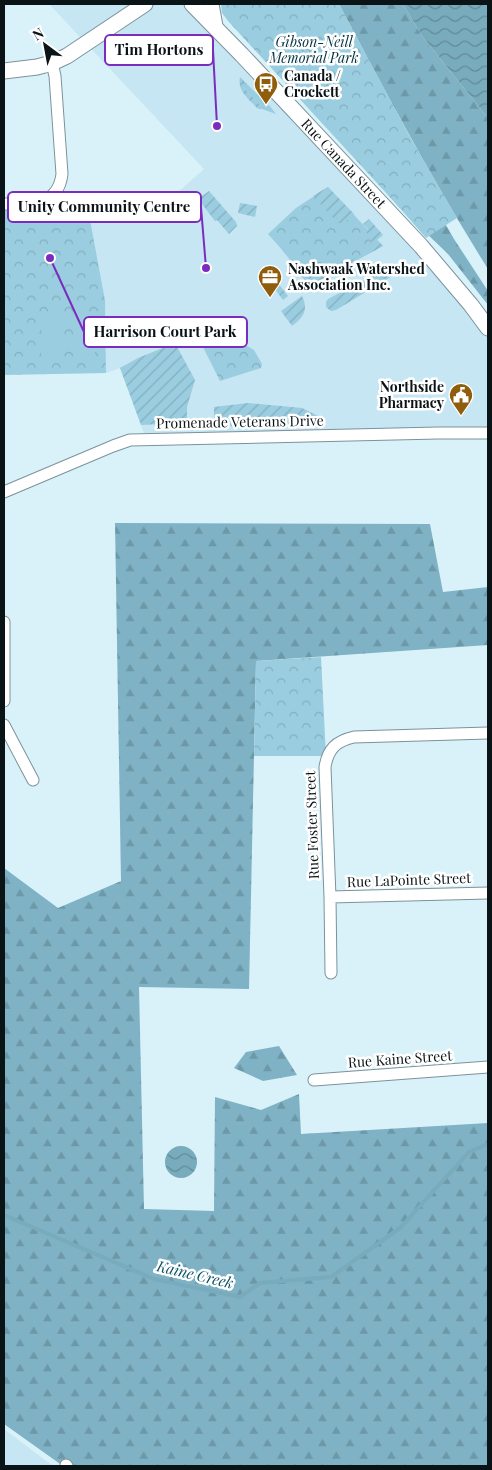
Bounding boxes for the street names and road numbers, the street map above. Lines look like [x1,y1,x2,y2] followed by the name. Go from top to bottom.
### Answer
[297,114,391,213] street label: Rue Canada Street
[156,411,324,432] street label: Promenade Veterans Drive
[300,769,323,880] street label: Rue Foster Street
[347,868,472,891] street label: Rue LaPointe Street
[347,1045,454,1072] street label: Rue Kaine Street

